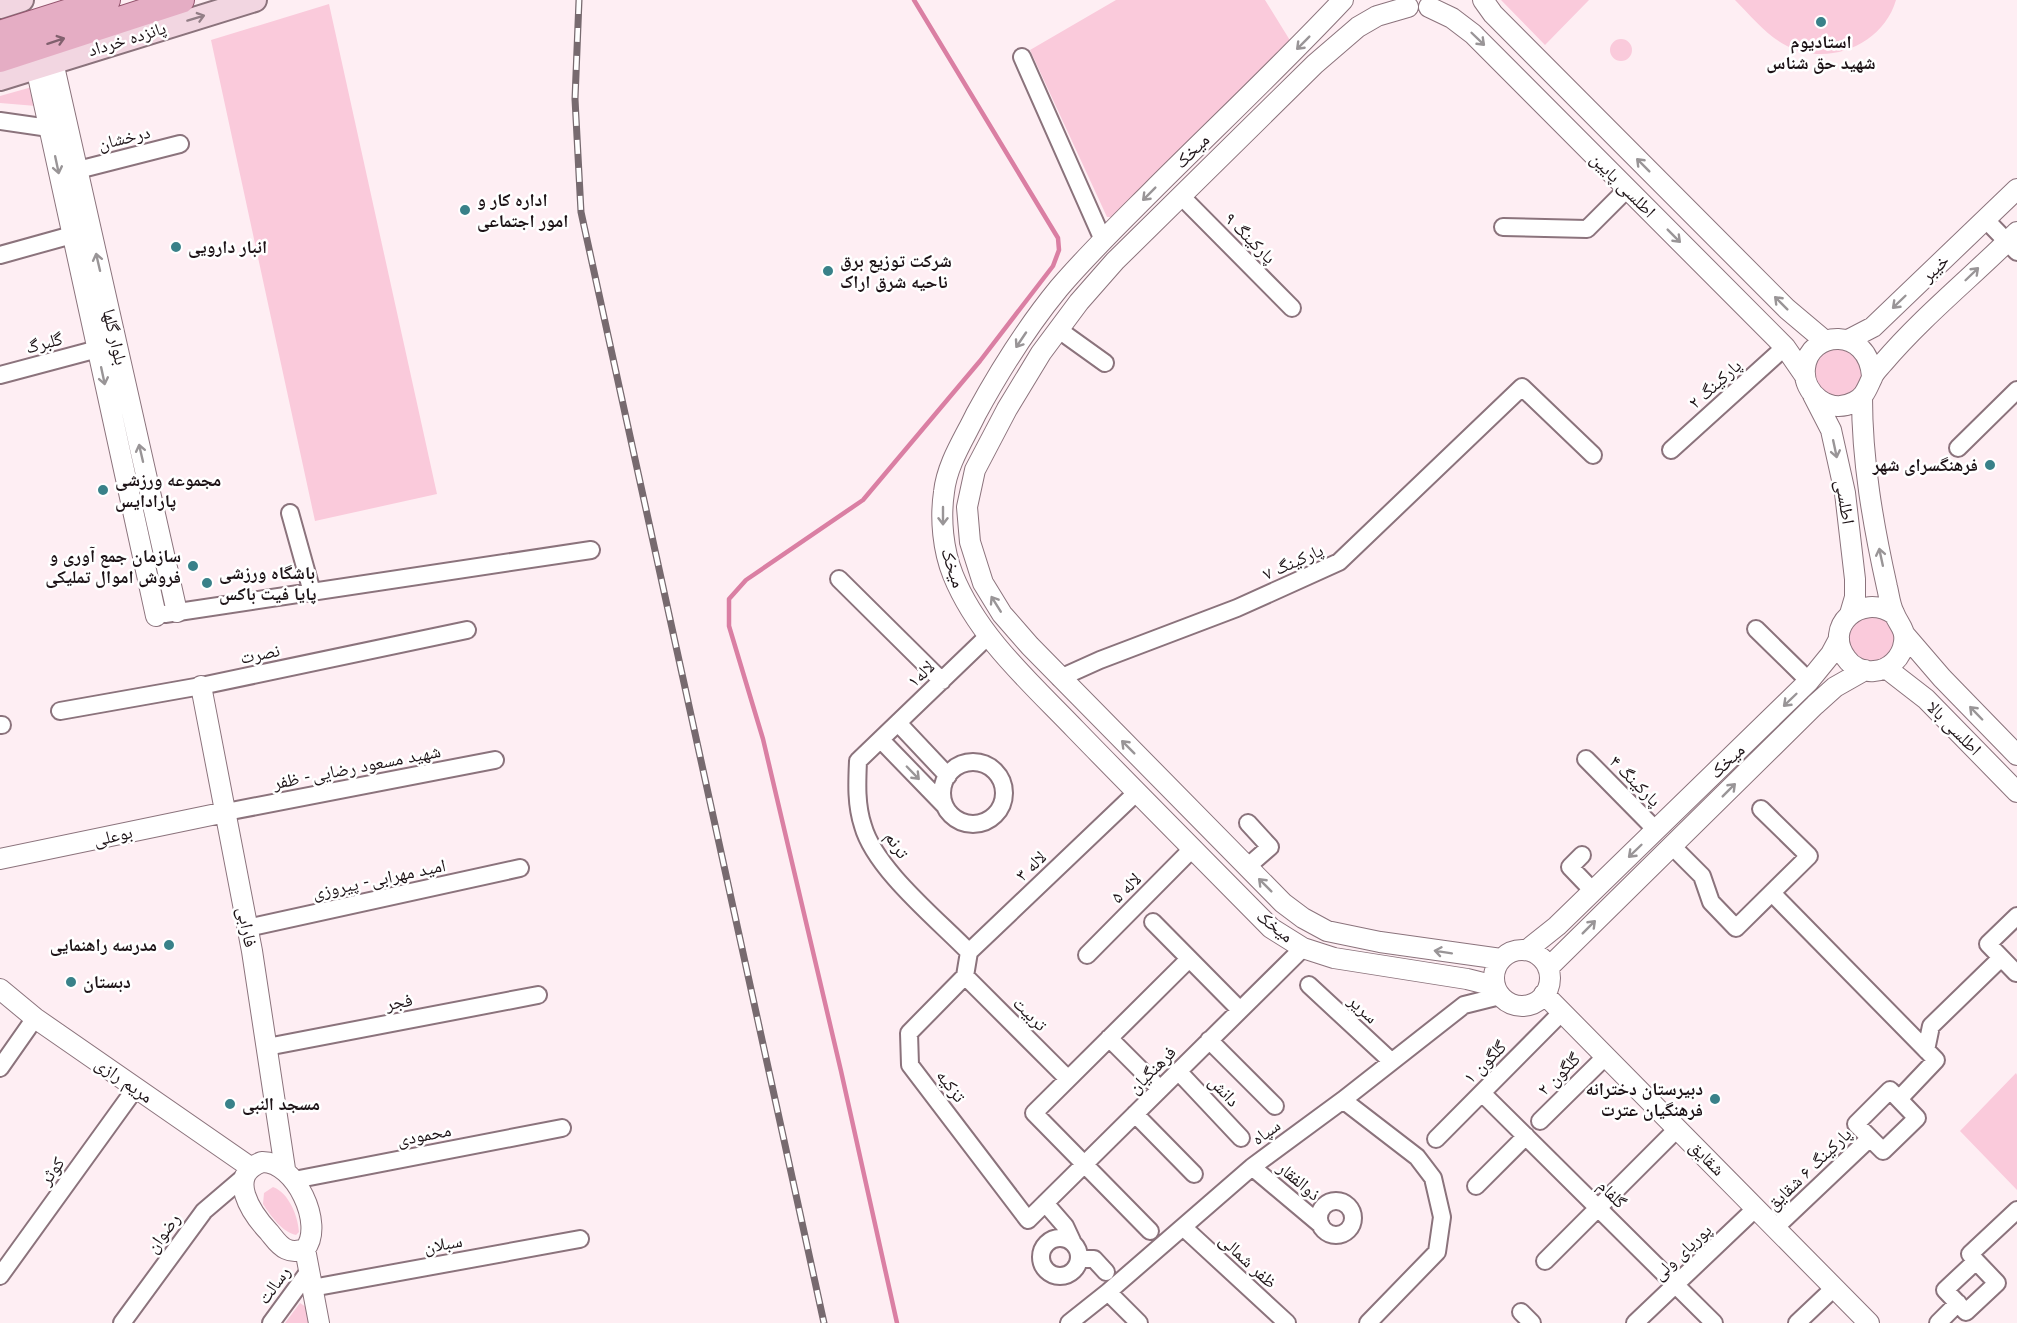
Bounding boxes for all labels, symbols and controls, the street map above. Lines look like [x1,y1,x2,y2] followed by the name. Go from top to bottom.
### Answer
[186,12,205,23] one-way arrow
[1814,15,1828,29] marker: استادیوم شهید حق شناس
[85,16,169,61] street label: پانزده خرداد
[1766,30,1876,74] place label: استادیوم شهید حق شناس
[1470,31,1485,46] one-way arrow
[46,34,65,45] one-way arrow
[1295,35,1310,50] one-way arrow
[95,120,152,155] street label: درخشان
[1169,128,1214,173] street label: میخک
[1586,147,1661,222] street label: اطلسی پایین
[52,156,64,175] one-way arrow
[1636,157,1651,172] one-way arrow
[1141,187,1156,202] one-way arrow
[477,188,568,232] place label: اداره کار و امور اجتماعی
[458,203,472,217] marker: اداره کار و امور اجتماعی
[1220,207,1281,268] street label: پارکینگ ۹
[1667,229,1682,244] one-way arrow
[188,235,267,258] place label: انبار دارویی
[169,240,183,254] marker: انبار دارویی
[840,249,952,293] place label: شرکت توزیع برق ناحیه شرق اراک
[1915,249,1954,287] street label: خیبر
[92,253,104,272] one-way arrow
[821,264,835,278] marker: شرکت توزیع برق ناحیه شرق اراک
[1964,267,1979,282] one-way arrow
[1892,295,1907,309] one-way arrow
[1773,296,1788,311] one-way arrow
[98,306,133,367] street label: بلوار گلها
[23,326,65,358] street label: گلبرگ
[1014,332,1027,349] one-way arrow
[1683,354,1746,414] street label: پارکینگ ۲
[98,367,110,386] one-way arrow
[1830,438,1841,458] one-way arrow
[135,444,146,463] one-way arrow
[1872,453,1978,476] place label: فرهنگسرای شهر
[1983,458,1997,472] marker: فرهنگسرای شهر
[115,468,221,512] place label: مجموعه ورزشی پارادایس
[1831,478,1860,526] street label: اطلسی
[96,483,110,497] marker: مجموعه ورزشی پارادایس
[937,505,949,525] one-way arrow
[1259,538,1327,585] street label: پارکینگ ۷
[45,544,181,588] place label: سازمان جمع آوری و فروش اموال تملیکی
[936,545,971,591] street label: میخک
[1875,548,1886,567] one-way arrow
[186,559,200,573] marker: سازمان جمع آوری و فروش اموال تملیکی
[219,561,317,605] place label: باشگاه ورزشی پایا فیت باکس
[200,576,214,590] marker: باشگاه ورزشی پایا فیت باکس
[989,596,1001,613] one-way arrow
[238,638,282,669] street label: نصرت
[902,655,939,692] street label: لاله۱
[1782,693,1797,707] one-way arrow
[1922,695,1987,760] street label: اطلسی بالا
[1969,706,1984,721] one-way arrow
[1704,738,1749,783] street label: میخک
[270,739,443,794] street label: شهید مسعود رضایی - ظفر
[1120,740,1135,754] one-way arrow
[1605,750,1666,811] street label: پارکینگ ۴
[905,766,920,781] one-way arrow
[1721,783,1736,797] one-way arrow
[91,820,135,851] street label: بوعلی
[879,827,915,863] street label: ترنم
[1627,843,1642,858] one-way arrow
[1010,845,1051,886] street label: لاله ۳
[310,853,448,904] street label: امید مهرابی - پیروزی
[1105,867,1146,908] street label: لاله ۵
[1258,878,1273,893] one-way arrow
[1252,904,1298,947] street label: میخک
[232,905,263,949] street label: فارابی
[1582,919,1597,934] one-way arrow
[50,933,157,956] place label: مدرسه راهنمایی
[162,938,176,952] marker: مدرسه راهنمایی
[1433,946,1453,957] one-way arrow
[83,970,131,993] place label: دبستان
[64,975,78,989] marker: دبستان
[383,988,414,1016] street label: فجر
[1343,988,1383,1028] street label: سریر
[1008,992,1052,1036] street label: تربیت
[1458,1035,1512,1088] street label: گلگون ۱
[1123,1041,1181,1099] street label: فرهنگیان
[1532,1047,1586,1100] street label: گلگون ۲
[90,1051,158,1109] street label: مریم رازی
[932,1065,971,1107] street label: تزکیه
[1204,1070,1245,1111] street label: دانش
[1585,1077,1703,1121] place label: دبیرستان دخترانه فرهنگیان عترت
[242,1092,320,1115] place label: مسجد النبی
[1708,1092,1722,1106] marker: دبیرستان دخترانه فرهنگیان عترت
[223,1097,237,1111] marker: مسجد النبی
[1247,1113,1285,1150] street label: سپاه
[395,1118,453,1151] street label: محمودی
[1761,1122,1856,1215] street label: پارکینگ ۶ شقایق
[1685,1135,1730,1180] street label: شقایق
[33,1152,70,1190] street label: کوثر
[1272,1155,1326,1205] street label: ذوالفقار
[1592,1174,1632,1214] street label: گلفام
[140,1208,185,1257] street label: رضوان
[1647,1218,1716,1285] street label: پوریای ولی
[1215,1228,1282,1293] street label: ظفر شمالی
[422,1229,464,1258] street label: سبلان
[252,1261,295,1308] street label: رسالت

